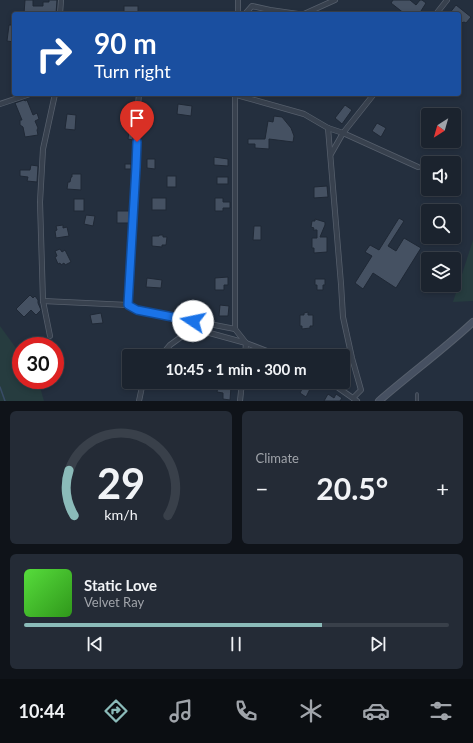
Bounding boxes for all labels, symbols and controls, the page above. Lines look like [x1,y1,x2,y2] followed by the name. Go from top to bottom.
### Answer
[94,26,157,60] text: 90 m
[28,28,80,80] icon: right
[94,60,171,82] text: Turn right
[120,101,154,142] pin
[126,107,148,129] icon: arrive
[421,108,461,148] north arrow
[421,108,461,292] map controls
[421,156,461,196] button: sound
[421,204,461,244] button: search
[421,252,461,292] button: layers
[172,300,214,342] position arrow
[12,337,64,389] speed limit sign: 30
[166,360,306,378] text: 10:45 · 1 min · 300 m
[256,450,299,466] text: Climate
[97,457,145,507] text: 29
[316,470,388,506] text: 20.5°
[256,475,268,502] text: −
[436,475,449,502] text: +
[104,505,137,522] text: km/h
[84,576,157,594] text: Static Love
[84,594,144,610] text: Velvet Ray
[84,633,106,655] icon: previous
[225,633,247,655] icon: pause
[367,633,389,655] icon: next
[102,697,130,725] icon: directions
[167,697,195,725] icon: music
[232,697,260,725] icon: phone
[297,697,325,725] icon: climate
[362,697,390,725] icon: car
[427,697,455,725] icon: filters
[18,700,65,722] text: 10:44

